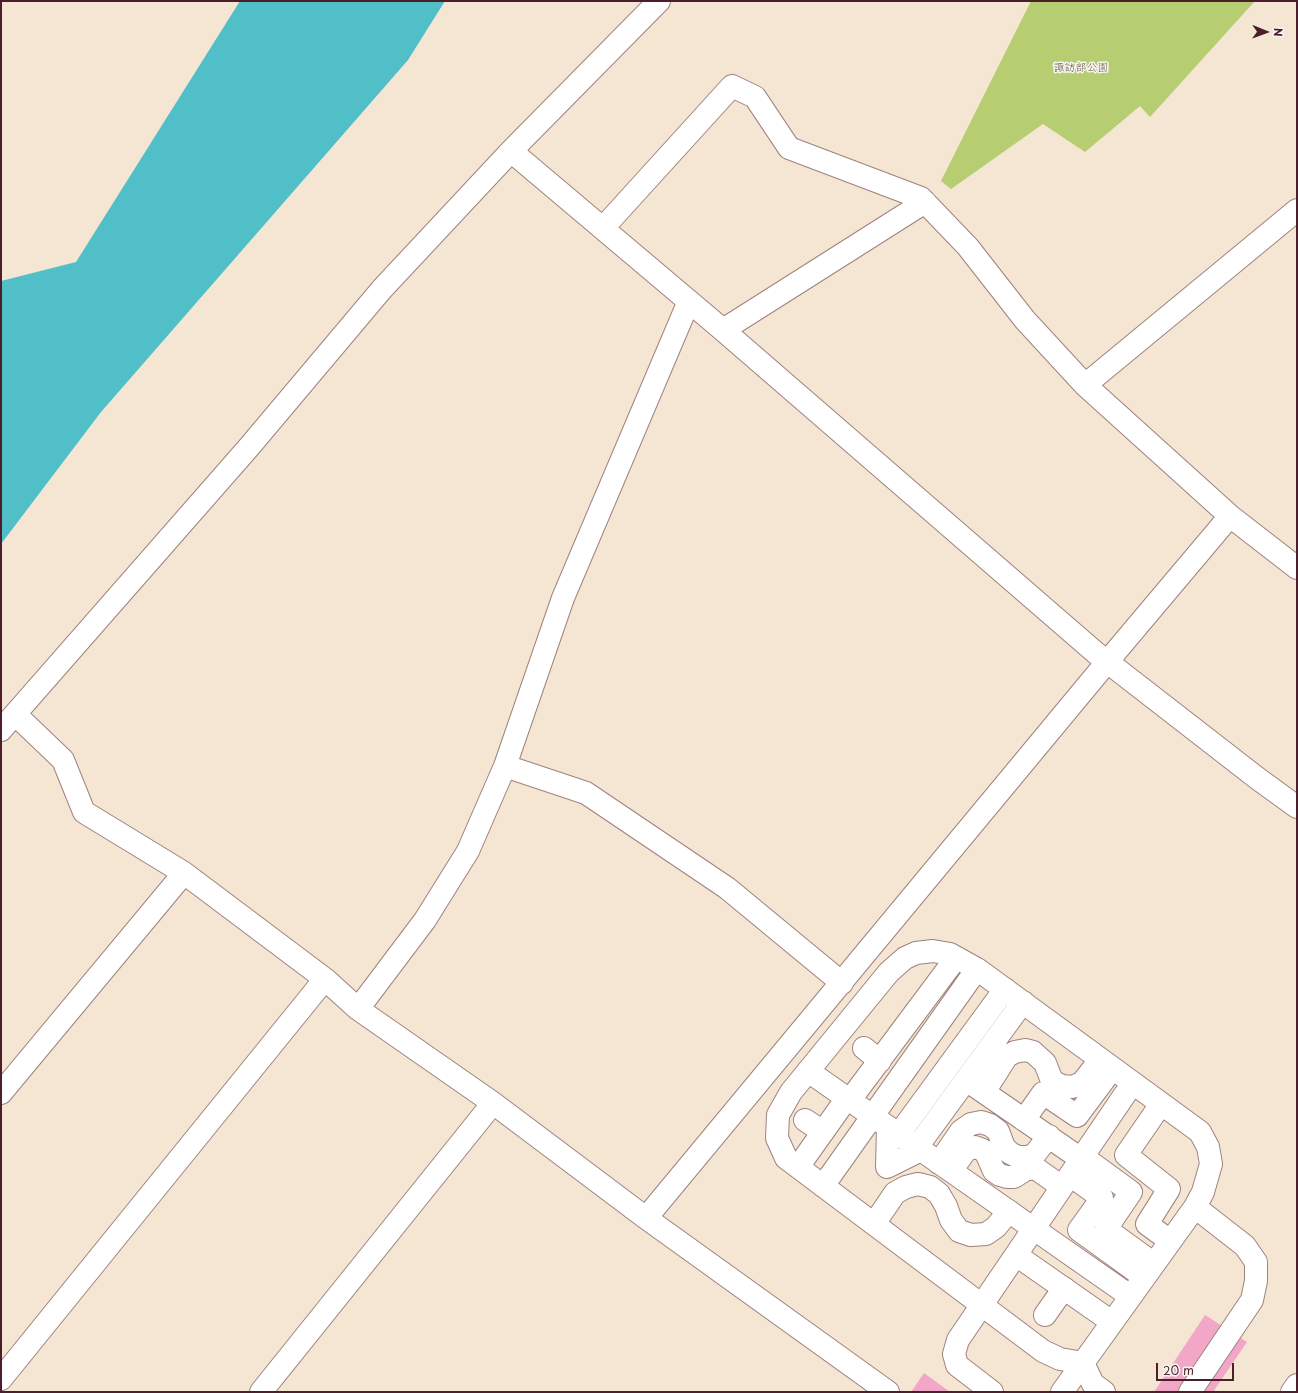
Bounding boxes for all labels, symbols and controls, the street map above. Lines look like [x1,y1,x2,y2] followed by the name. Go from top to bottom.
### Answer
[1246,12,1286,52] north arrow
[1270,28,1287,37] text: N
[1054,61,1108,75] park label: 諏訪部公園
[1158,1355,1236,1381] scale bar
[1163,1361,1194,1379] text: 20 m

